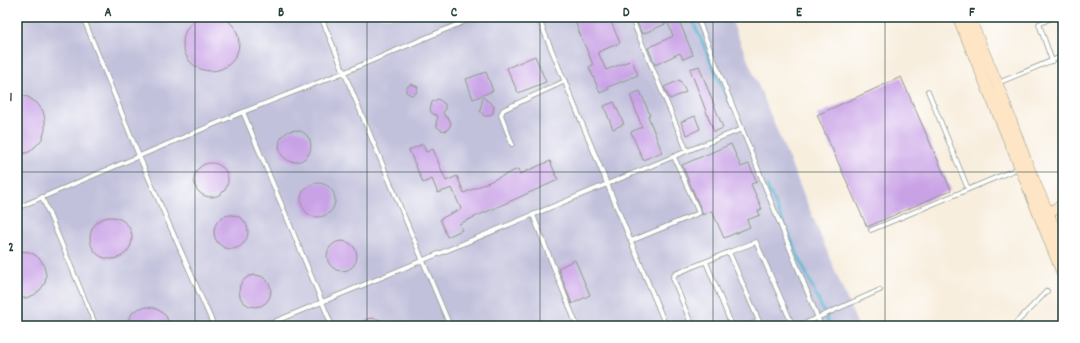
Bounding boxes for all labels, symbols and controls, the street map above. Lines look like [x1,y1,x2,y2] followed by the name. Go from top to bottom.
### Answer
[104,4,112,23] text: A
[278,4,284,23] text: B
[451,4,458,23] text: C
[623,4,630,23] text: D
[796,4,803,23] text: E
[969,4,975,23] text: F
[10,89,13,108] text: 1
[8,239,14,258] text: 2

